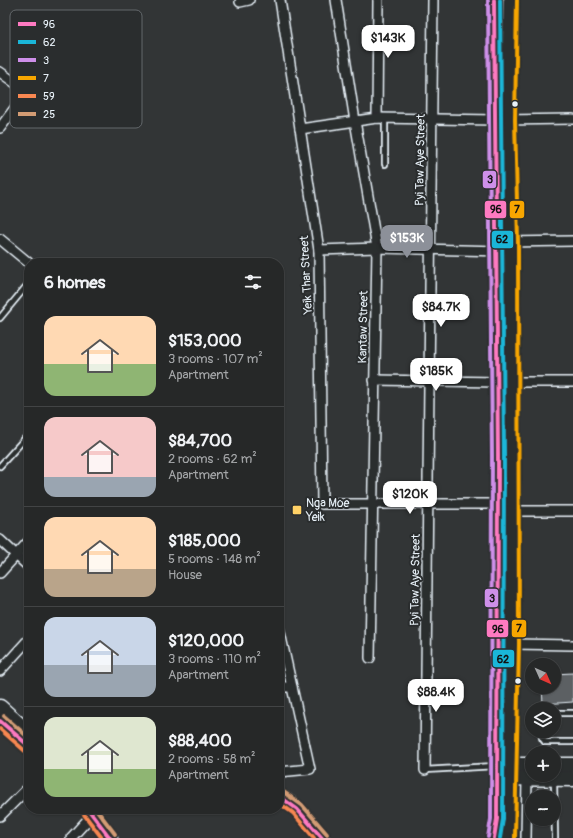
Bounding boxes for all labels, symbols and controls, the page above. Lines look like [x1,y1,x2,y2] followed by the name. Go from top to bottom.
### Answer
[10,10,142,128] legend
[43,18,55,31] text: 96
[360,25,416,59] pin: $143K
[371,30,405,46] text: $143K
[43,36,56,49] text: 62
[43,54,49,67] text: 3
[43,72,49,85] text: 7
[43,90,55,103] text: 59
[510,99,520,109] unlabelled marker
[43,108,55,121] text: 25
[412,114,429,206] street label: Pyi Taw Aye Street
[482,170,497,189] line badge: 3
[487,173,493,186] text: 3
[484,200,507,219] line badge: 96
[509,200,525,219] line badge: 7
[490,203,503,216] text: 96
[514,203,520,216] text: 7
[379,225,435,259] pin: $153K
[390,230,424,246] text: $153K
[491,230,514,249] line badge: 62
[496,233,508,246] text: 62
[297,235,316,316] street label: Yeik Thar Street
[242,271,264,293] icon: filters
[44,272,105,293] text: 6 homes
[355,290,372,364] street label: Kantaw Street
[408,294,474,328] pin: $84.7K
[422,299,460,315] text: $84.7K
[168,330,242,351] text: $153,000
[76,332,124,380] icon: home
[168,351,263,367] text: 3 rooms · 107 m²
[408,358,464,392] pin: $185K
[419,363,453,379] text: $185K
[168,367,229,383] text: Apartment
[168,430,232,451] text: $84,700
[76,433,124,481] icon: home
[168,451,257,467] text: 2 rooms · 62 m²
[168,467,229,483] text: Apartment
[382,481,438,515] pin: $120K
[392,486,428,502] text: $120K
[305,496,349,525] place label: Nga Moe Yeik
[291,504,303,516] marker: Nga Moe Yeik
[168,530,241,551] text: $185,000
[76,533,124,581] icon: home
[407,534,424,626] street label: Pyi Taw Aye Street
[168,551,261,567] text: 5 rooms · 148 m²
[168,567,202,583] text: House
[484,588,499,608] line badge: 3
[489,592,495,605] text: 3
[486,619,509,638] line badge: 96
[511,619,527,638] line badge: 7
[516,622,522,635] text: 7
[492,623,505,636] text: 96
[168,630,244,651] text: $120,000
[76,633,124,681] icon: home
[492,649,515,668] line badge: 62
[168,651,261,667] text: 3 rooms · 110 m²
[497,653,509,666] text: 62
[525,658,561,694] north arrow
[525,658,561,826] map controls
[168,667,229,683] text: Apartment
[513,676,523,686] unlabelled marker
[403,679,469,713] pin: $88.4K
[417,684,455,700] text: $88.4K
[525,702,561,738] button: layers
[168,730,232,751] text: $88,400
[76,733,124,781] icon: home
[525,746,561,782] button: +
[168,751,255,767] text: 2 rooms · 58 m²
[168,767,229,783] text: Apartment
[525,790,561,826] button: −

